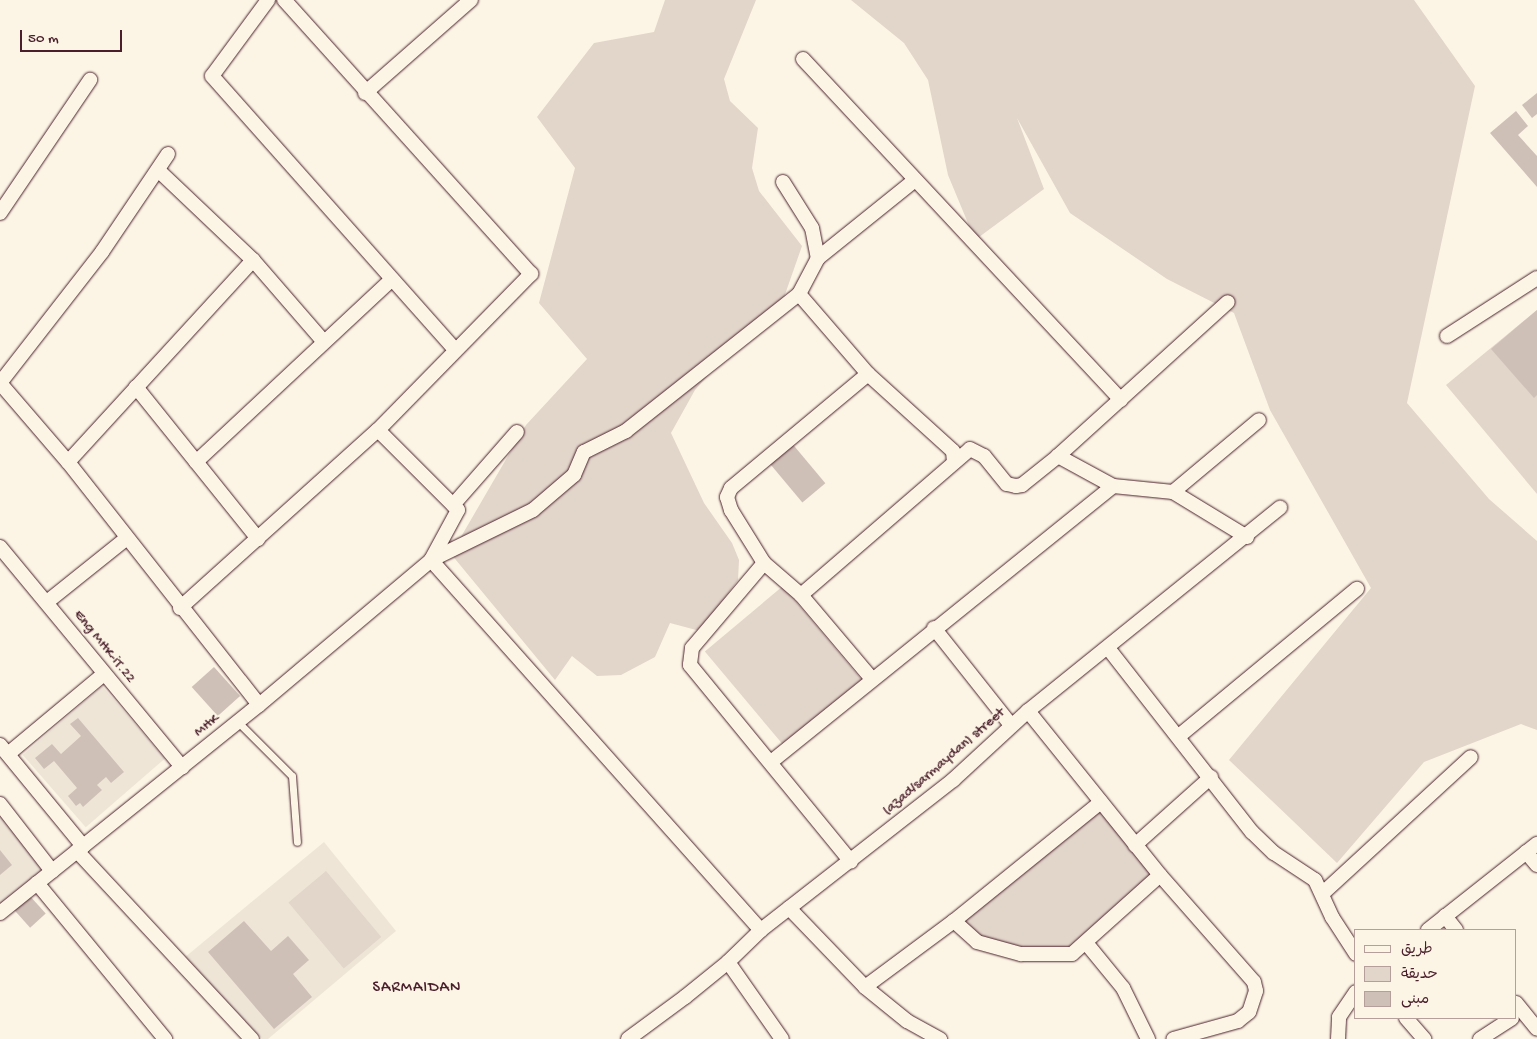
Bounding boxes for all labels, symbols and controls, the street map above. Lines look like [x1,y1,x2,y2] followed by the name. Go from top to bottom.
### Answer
[22,20,125,52] scale bar
[28,30,59,48] text: 50 m
[69,607,139,687] street label: Eng MHK-iT.22
[879,704,1009,820] street label: (azad/sarmaydan) street
[191,710,223,742] street label: MHK
[1354,929,1517,1019] legend
[1401,941,1433,959] text: طريق
[1401,966,1438,984] text: حديقة
[371,979,463,999] district label: SARMAIDAN
[1401,991,1429,1009] text: مبنى

